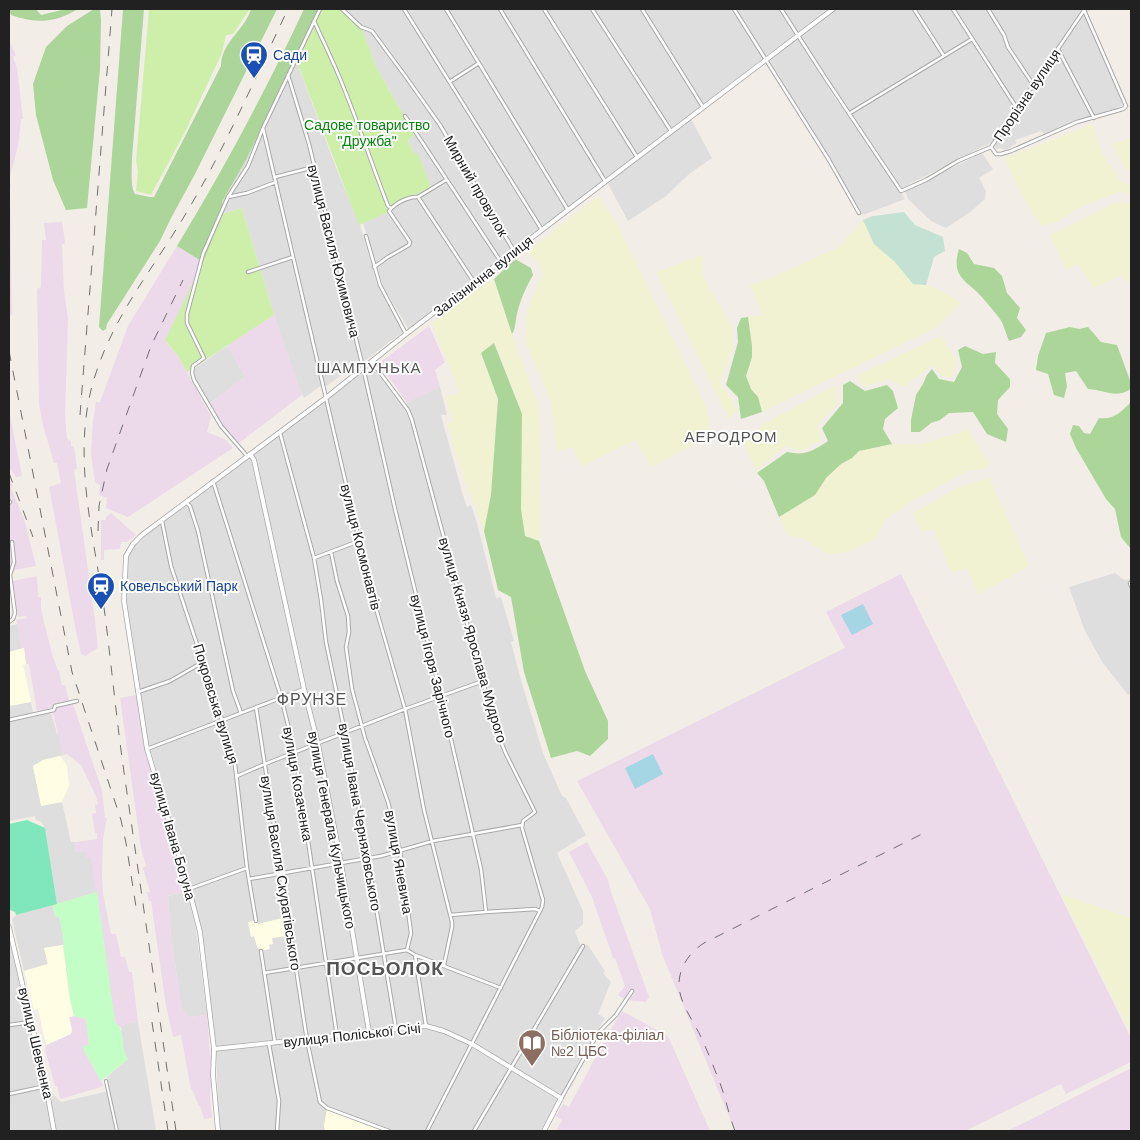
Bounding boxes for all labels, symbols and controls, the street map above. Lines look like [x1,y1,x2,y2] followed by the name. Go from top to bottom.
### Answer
[239,40,269,79] station icon: Сади
[990,46,1064,144] street label: Прорізна вулиця
[273,47,307,63] place label: Сади
[304,117,430,149] park label: Садове товариство "Дружба"
[441,133,512,240] street label: Мирний провулок
[305,163,363,339] street label: вулиця Василя Юхимовича
[430,232,536,320] street label: Залізнична вулиця
[317,359,421,376] district label: ШАМПУНЬКА
[684,428,778,445] district label: АЕРОДРОМ
[338,482,384,612] street label: вулиця Космонавтів
[436,535,510,745] street label: вулиця Князя Ярослава Мудрого
[86,571,116,610] station icon: Ковельський Парк
[120,578,239,594] place label: Ковельський Парк
[407,593,459,740] street label: вулиця Ігоря Зарічного
[190,642,242,766] street label: Покровська вулиця
[277,691,347,708] district label: ФРУНЗЕ
[336,722,384,913] street label: вулиця Івана Черняховського
[280,725,316,843] street label: вулиця Козаченка
[305,730,359,930] street label: вулиця Генерала Кульчицького
[147,770,199,902] street label: вулиця Івана Богуна
[258,774,304,972] street label: вулиця Василя Скуратівського
[382,809,416,915] street label: вулиця Яневича
[326,958,444,979] district label: ПОСЬОЛОК
[15,986,57,1100] street label: вулиця Шевченка
[283,1020,421,1050] street label: вулиця Поліської Січі
[551,1027,664,1059] place label: Бібліотека-філіал №2 ЦБС
[517,1028,547,1067] library icon: Бібліотека-філіал №2 ЦБС

